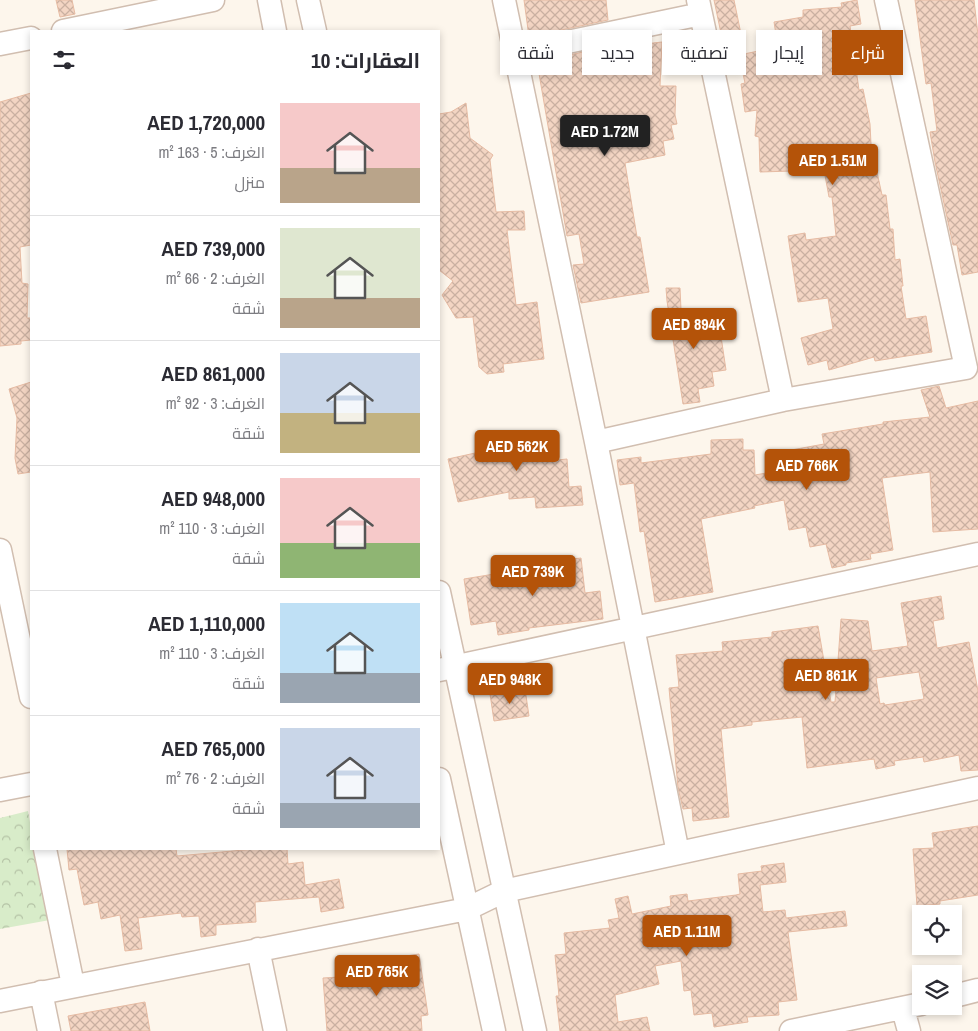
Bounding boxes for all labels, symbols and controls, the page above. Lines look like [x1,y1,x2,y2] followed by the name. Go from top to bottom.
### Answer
[500,30,572,75] chip: شقة
[582,30,652,75] chip: جديد
[662,30,746,75] chip: تصفية
[756,30,822,75] chip: إيجار
[832,30,903,75] chip: شراء
[50,46,78,74] icon: filters
[311,46,420,75] text: العقارات: 10
[147,108,265,137] text: AED 1,720,000
[548,114,662,157] pin: AED 1.72M
[571,120,639,142] text: AED 1.72M
[320,123,380,183] icon: home
[158,141,265,163] text: الغرف: 5 · 163 m²
[776,144,890,186] pin: AED 1.51M
[799,149,867,171] text: AED 1.51M
[235,171,265,193] text: منزل
[162,234,265,263] text: AED 739,000
[320,248,380,308] icon: home
[166,267,265,289] text: الغرف: 2 · 66 m²
[232,297,265,319] text: شقة
[642,308,746,350] pin: AED 894K
[663,313,725,335] text: AED 894K
[162,359,265,388] text: AED 861,000
[320,373,380,433] icon: home
[166,392,265,414] text: الغرف: 3 · 92 m²
[232,422,265,444] text: شقة
[465,430,569,472] pin: AED 562K
[486,435,548,457] text: AED 562K
[755,448,859,491] pin: AED 766K
[776,454,838,476] text: AED 766K
[162,484,265,513] text: AED 948,000
[320,498,380,558] icon: home
[159,517,265,539] text: الغرف: 3 · 110 m²
[232,547,265,569] text: شقة
[481,554,585,597] pin: AED 739K
[502,560,564,582] text: AED 739K
[148,609,265,638] text: AED 1,110,000
[320,623,380,683] icon: home
[159,642,265,664] text: الغرف: 3 · 110 m²
[774,658,878,701] pin: AED 861K
[458,662,562,705] pin: AED 948K
[795,664,857,686] text: AED 861K
[479,668,541,690] text: AED 948K
[232,672,265,694] text: شقة
[162,734,265,763] text: AED 765,000
[320,748,380,808] icon: home
[166,767,265,789] text: الغرف: 2 · 76 m²
[232,797,265,819] text: شقة
[912,905,962,1015] map controls
[912,905,962,955] button: locate
[630,914,744,957] pin: AED 1.11M
[653,920,721,942] text: AED 1.11M
[325,954,429,997] pin: AED 765K
[346,960,408,982] text: AED 765K
[912,965,962,1015] button: layers

